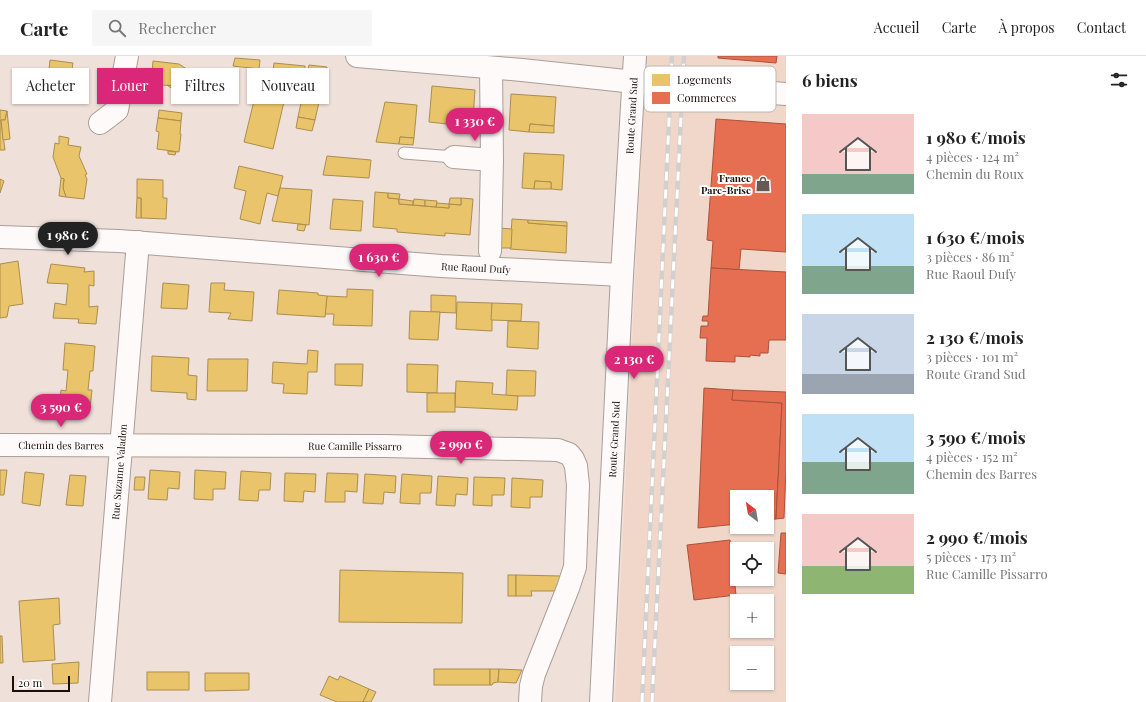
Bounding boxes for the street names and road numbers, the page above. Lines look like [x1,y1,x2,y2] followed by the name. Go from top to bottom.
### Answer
[622,77,641,154] street label: Route Grand Sud
[441,259,511,276] street label: Rue Raoul Dufy
[605,400,623,478] street label: Route Grand Sud
[108,423,130,520] street label: Rue Suzanne Valadon
[18,438,104,452] street label: Chemin des Barres
[308,439,403,453] street label: Rue Camille Pissarro

